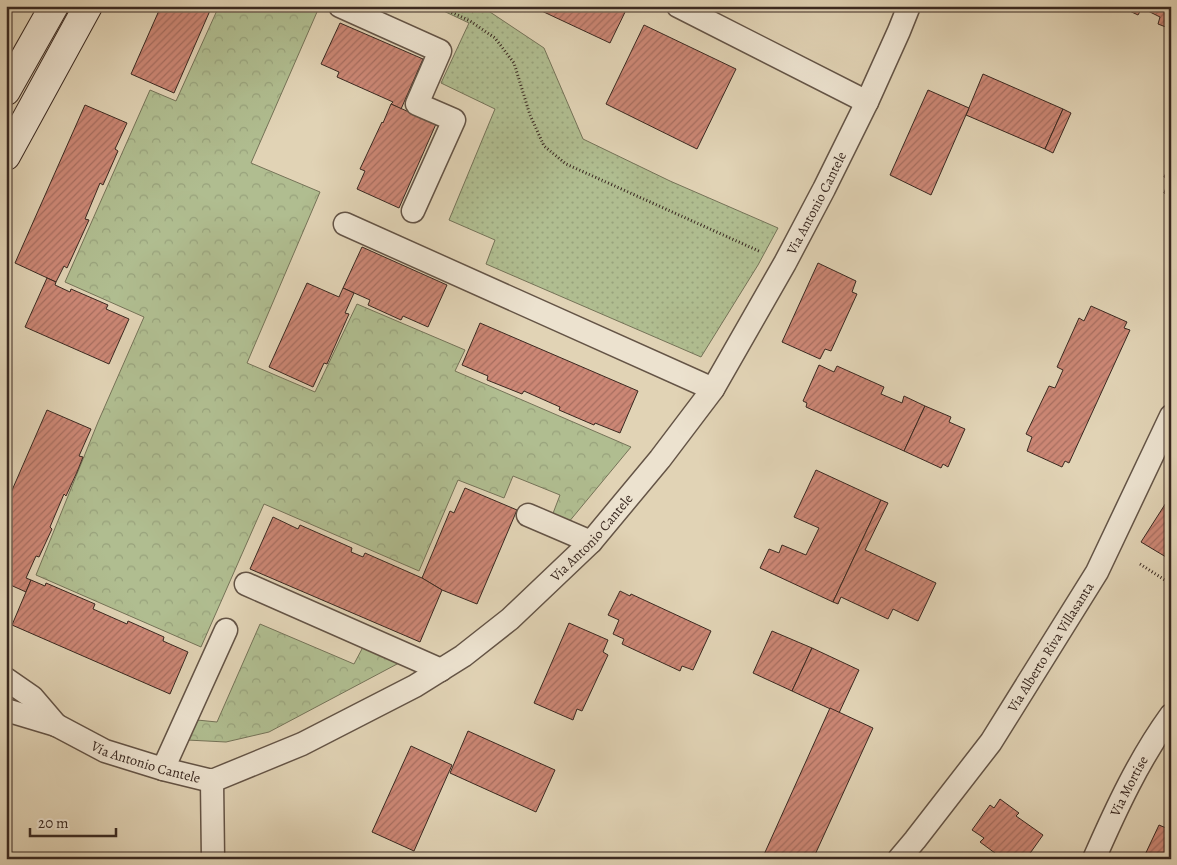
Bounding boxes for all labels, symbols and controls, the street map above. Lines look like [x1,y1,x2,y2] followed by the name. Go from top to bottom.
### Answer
[781,148,851,259] street label: Via Antonio Cantele
[545,490,637,586] street label: Via Antonio Cantele
[1002,578,1098,716] street label: Via Alberto Riva Villasanta
[87,735,202,787] street label: Via Antonio Cantele
[1105,752,1152,820] street label: Via Mortise
[30,805,116,837] scale bar
[38,813,69,833] text: 20 m

